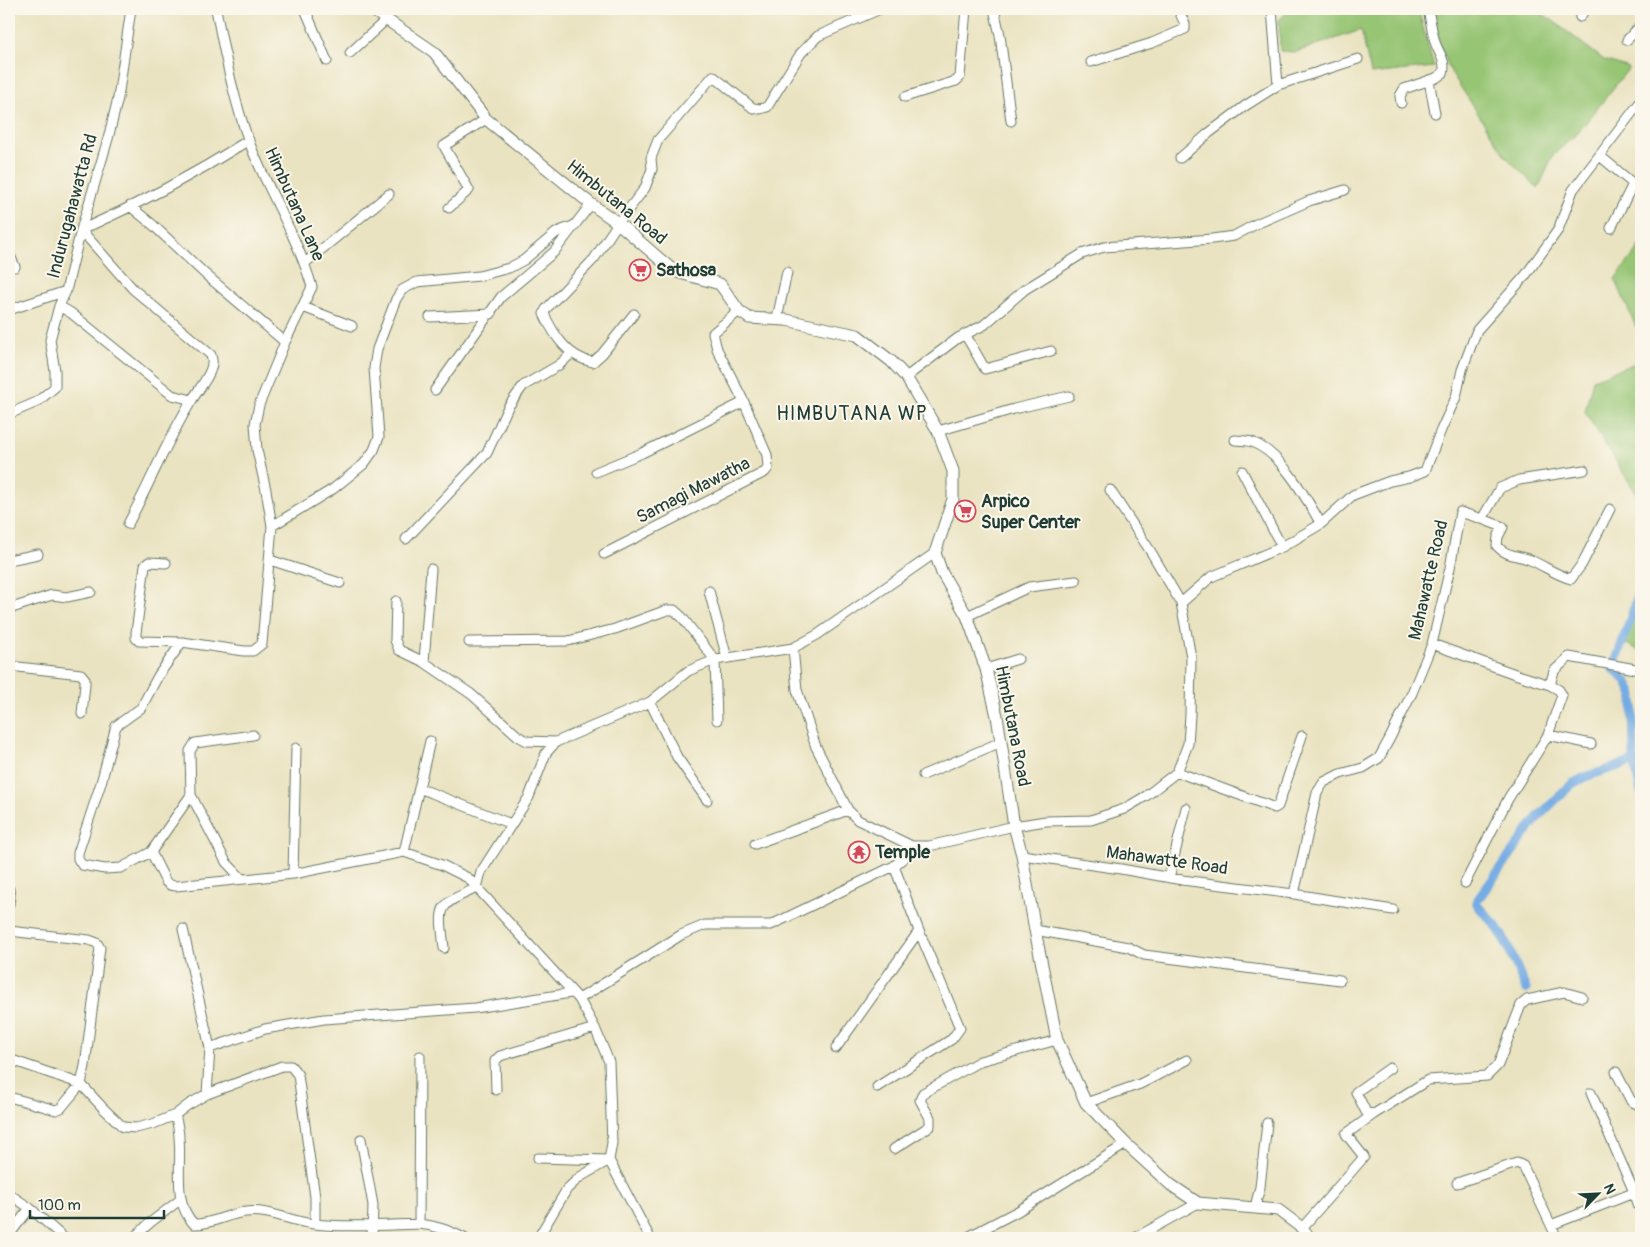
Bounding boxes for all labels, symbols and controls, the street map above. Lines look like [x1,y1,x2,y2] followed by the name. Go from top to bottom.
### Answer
[42,131,103,281] street label: Indurugahawatta Rd
[259,144,330,265] street label: Himbutana Lane
[562,155,672,250] street label: Himbutana Road
[628,258,652,282] supermarket icon: Sathosa
[656,259,717,282] place label: Sathosa
[776,401,928,426] district label: HIMBUTANA WP
[632,452,754,529] street label: Samagi Mawatha
[981,490,1081,534] place label: Arpico Super Center
[953,499,977,523] supermarket icon: Arpico Super Center
[1403,518,1453,642] street label: Mahawatte Road
[989,664,1036,789] street label: Himbutana Road
[847,840,871,864] temple icon: Temple
[874,841,931,864] place label: Temple
[1105,841,1229,880] street label: Mahawatte Road
[1572,1170,1622,1220] north arrow
[1600,1181,1619,1197] text: N
[30,1187,164,1219] scale bar
[38,1196,81,1215] text: 100 m

